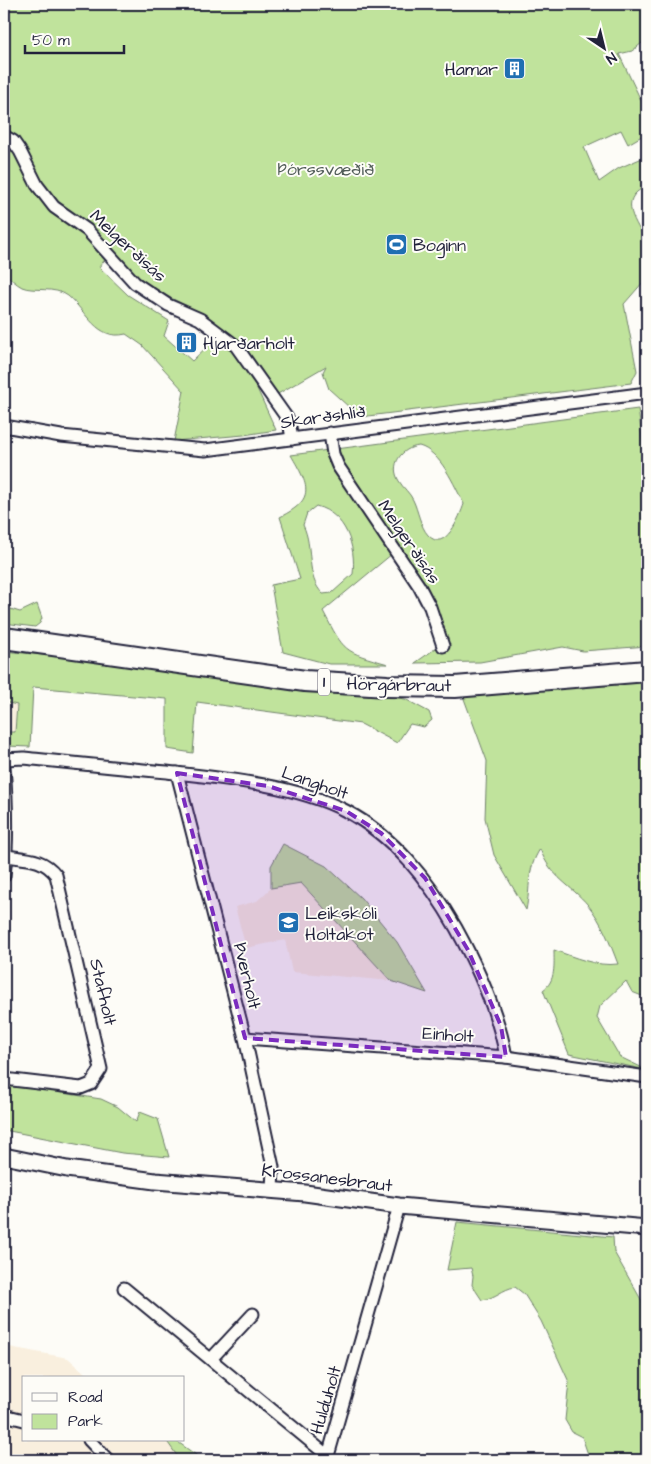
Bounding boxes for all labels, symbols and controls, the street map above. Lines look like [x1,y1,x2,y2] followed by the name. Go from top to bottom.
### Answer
[25,22,124,54] scale bar
[578,22,628,72] north arrow
[32,30,70,51] text: 50 m
[601,47,620,69] text: N
[445,57,498,82] place label: Hamar
[502,57,526,81] building icon: Hamar
[278,157,374,182] park label: Þórssvæðið
[83,204,172,289] street label: Melgerðisás
[385,233,409,257] sports icon: Boginn
[413,233,466,259] place label: Boginn
[175,331,199,355] building icon: Hjarðarholt
[203,331,296,356] place label: Hjarðarholt
[279,399,367,435] street label: Skarðshlíð
[371,495,446,590] street label: Melgerðisás
[318,669,330,696] road number: 1
[346,672,452,699] street label: Hörgárbraut
[278,760,352,807] street label: Langholt
[305,901,377,947] place label: Leikskóli Holtakot
[277,911,301,935] school or university icon: Leikskóli Holtakot
[227,940,267,1012] street label: Þverholt
[83,956,123,1029] street label: Stafholt
[421,1021,475,1049] street label: Einholt
[260,1158,395,1199] street label: Krossanesbraut
[304,1362,348,1437] street label: Hulduholt
[22,1376,185,1442] legend
[68,1387,103,1408] text: Road
[68,1411,103,1432] text: Park

